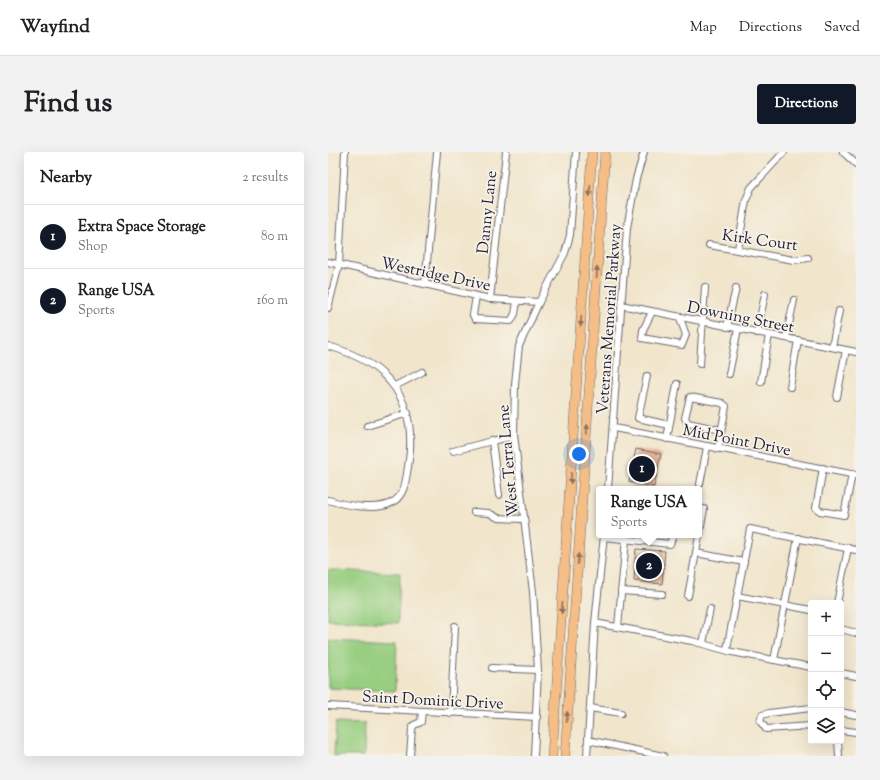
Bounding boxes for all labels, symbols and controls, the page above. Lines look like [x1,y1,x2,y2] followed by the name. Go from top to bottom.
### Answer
[20,14,90,41] text: Wayfind
[690,18,717,38] text: Map
[739,18,802,38] text: Directions
[824,18,860,38] text: Saved
[24,84,112,124] text: Find us
[757,84,856,124] button: Directions
[40,166,92,190] text: Nearby
[243,169,288,187] text: 2 results
[473,169,504,255] street label: Danny Lane
[586,185,593,197] one-way arrow
[78,217,206,238] text: Extra Space Storage
[592,223,629,415] street label: Veterans Memorial Parkway
[720,225,799,258] street label: Kirk Court
[51,228,55,246] text: 1
[261,228,288,246] text: 80 m
[78,238,107,256] text: Shop
[378,253,493,298] street label: Westridge Drive
[594,266,601,278] one-way arrow
[78,281,155,302] text: Range USA
[50,292,56,310] text: 2
[257,292,288,310] text: 160 m
[685,297,797,340] street label: Downing Street
[78,302,115,320] text: Sports
[578,315,585,327] one-way arrow
[493,404,526,518] street label: West Terra Lane
[680,420,793,463] street label: Mid Point Drive
[583,424,590,436] one-way arrow
[569,444,589,464] your location
[629,454,655,484] pin: 1
[567,472,574,484] one-way arrow
[596,486,702,538] popup
[611,493,687,514] text: Range USA
[611,514,647,532] text: Sports
[636,551,662,581] pin: 2
[574,553,581,565] one-way arrow
[808,600,844,744] map controls
[808,600,844,636] button: +
[558,602,565,614] one-way arrow
[808,636,844,672] button: −
[808,672,844,708] button: locate
[361,686,504,717] street label: Saint Dominic Drive
[808,708,844,744] button: layers
[564,711,571,723] one-way arrow

